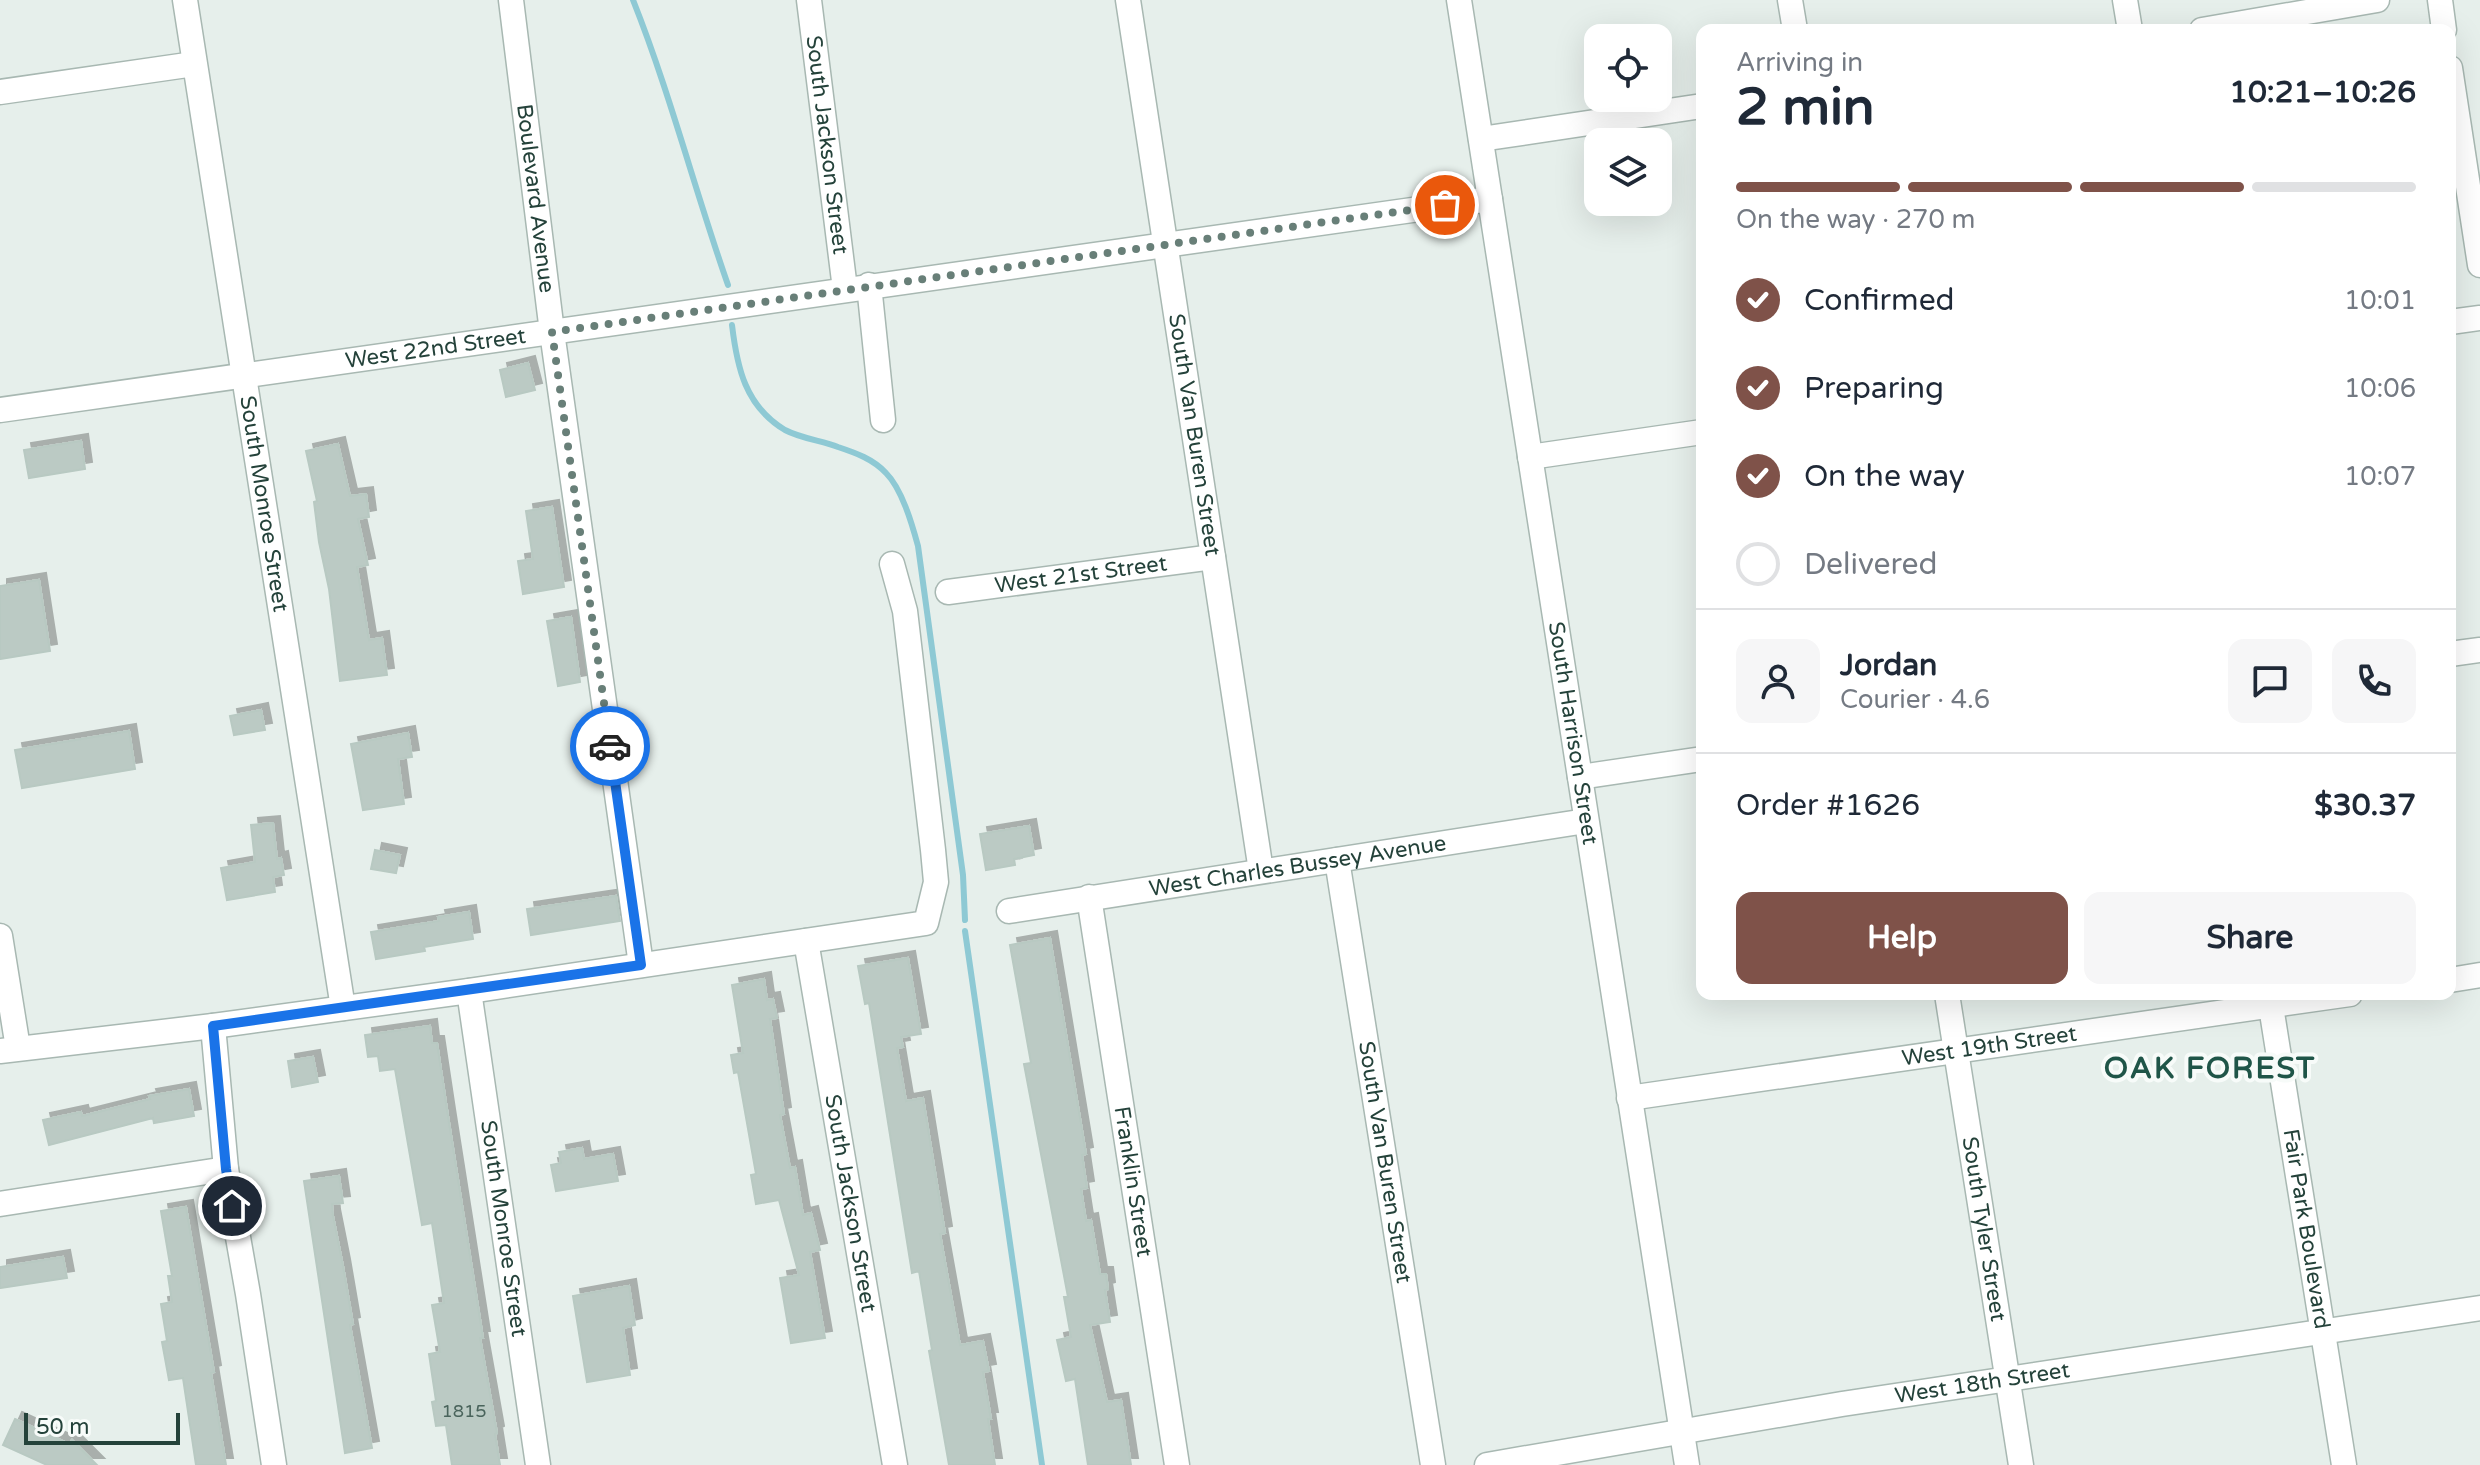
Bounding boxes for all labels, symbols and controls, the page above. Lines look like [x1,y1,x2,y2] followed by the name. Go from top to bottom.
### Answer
[1584,24,1672,216] map controls
[1584,24,1672,112] button: locate
[801,34,854,256] street label: South Jackson Street
[1736,47,1863,78] text: Arriving in
[2229,74,2416,111] text: 10:21–10:26
[1736,76,1875,139] text: 2 min
[511,103,560,294] street label: Boulevard Avenue
[1584,128,1672,216] button: layers
[1411,171,1479,239] pin
[1423,183,1467,227] icon: bag
[1736,204,1975,235] text: On the way · 270 m
[1736,278,1780,322] icon: check
[1804,282,1955,319] text: Confirmed
[2344,285,2416,316] text: 10:01
[1163,312,1226,558] street label: South Van Buren Street
[344,323,528,374] street label: West 22nd Street
[1736,366,1780,410] icon: check
[1804,370,1944,407] text: Preparing
[2344,373,2416,404] text: 10:06
[234,394,294,614] street label: South Monroe Street
[1736,454,1780,498] icon: check
[1804,458,1965,495] text: On the way
[2344,461,2416,492] text: 10:07
[1804,546,1938,583] text: Delivered
[993,550,1169,599] street label: West 21st Street
[1543,620,1603,846] street label: South Harrison Street
[1736,639,1820,723] button: person
[2228,639,2312,723] button: chat
[2332,639,2416,723] button: phone
[1840,647,1937,684] text: Jordan
[1840,684,1990,715] text: Courier · 4.6
[570,706,650,786] courier
[588,724,632,768] icon: car
[1736,787,1920,824] text: Order #1626
[2314,787,2416,824] text: $30.37
[1147,830,1448,902] street label: West Charles Bussey Avenue
[1736,892,2068,984] button: Help
[2084,892,2416,984] button: Share
[1900,1021,2078,1071] street label: West 19th Street
[1353,1039,1417,1285] street label: South Van Buren Street
[2104,1050,2316,1087] district label: OAK FOREST
[819,1093,882,1314] street label: South Jackson Street
[1109,1104,1158,1259] street label: Franklin Street
[475,1119,532,1338] street label: South Monroe Street
[2278,1127,2335,1331] street label: Fair Park Boulevard
[1957,1135,2011,1323] street label: South Tyler Street
[198,1172,266,1240] pin
[210,1184,254,1228] icon: home
[1893,1357,2071,1409] street label: West 18th Street
[441,1400,487,1422] house number: 1815
[24,1409,180,1445] scale bar
[36,1414,90,1440] text: 50 m

